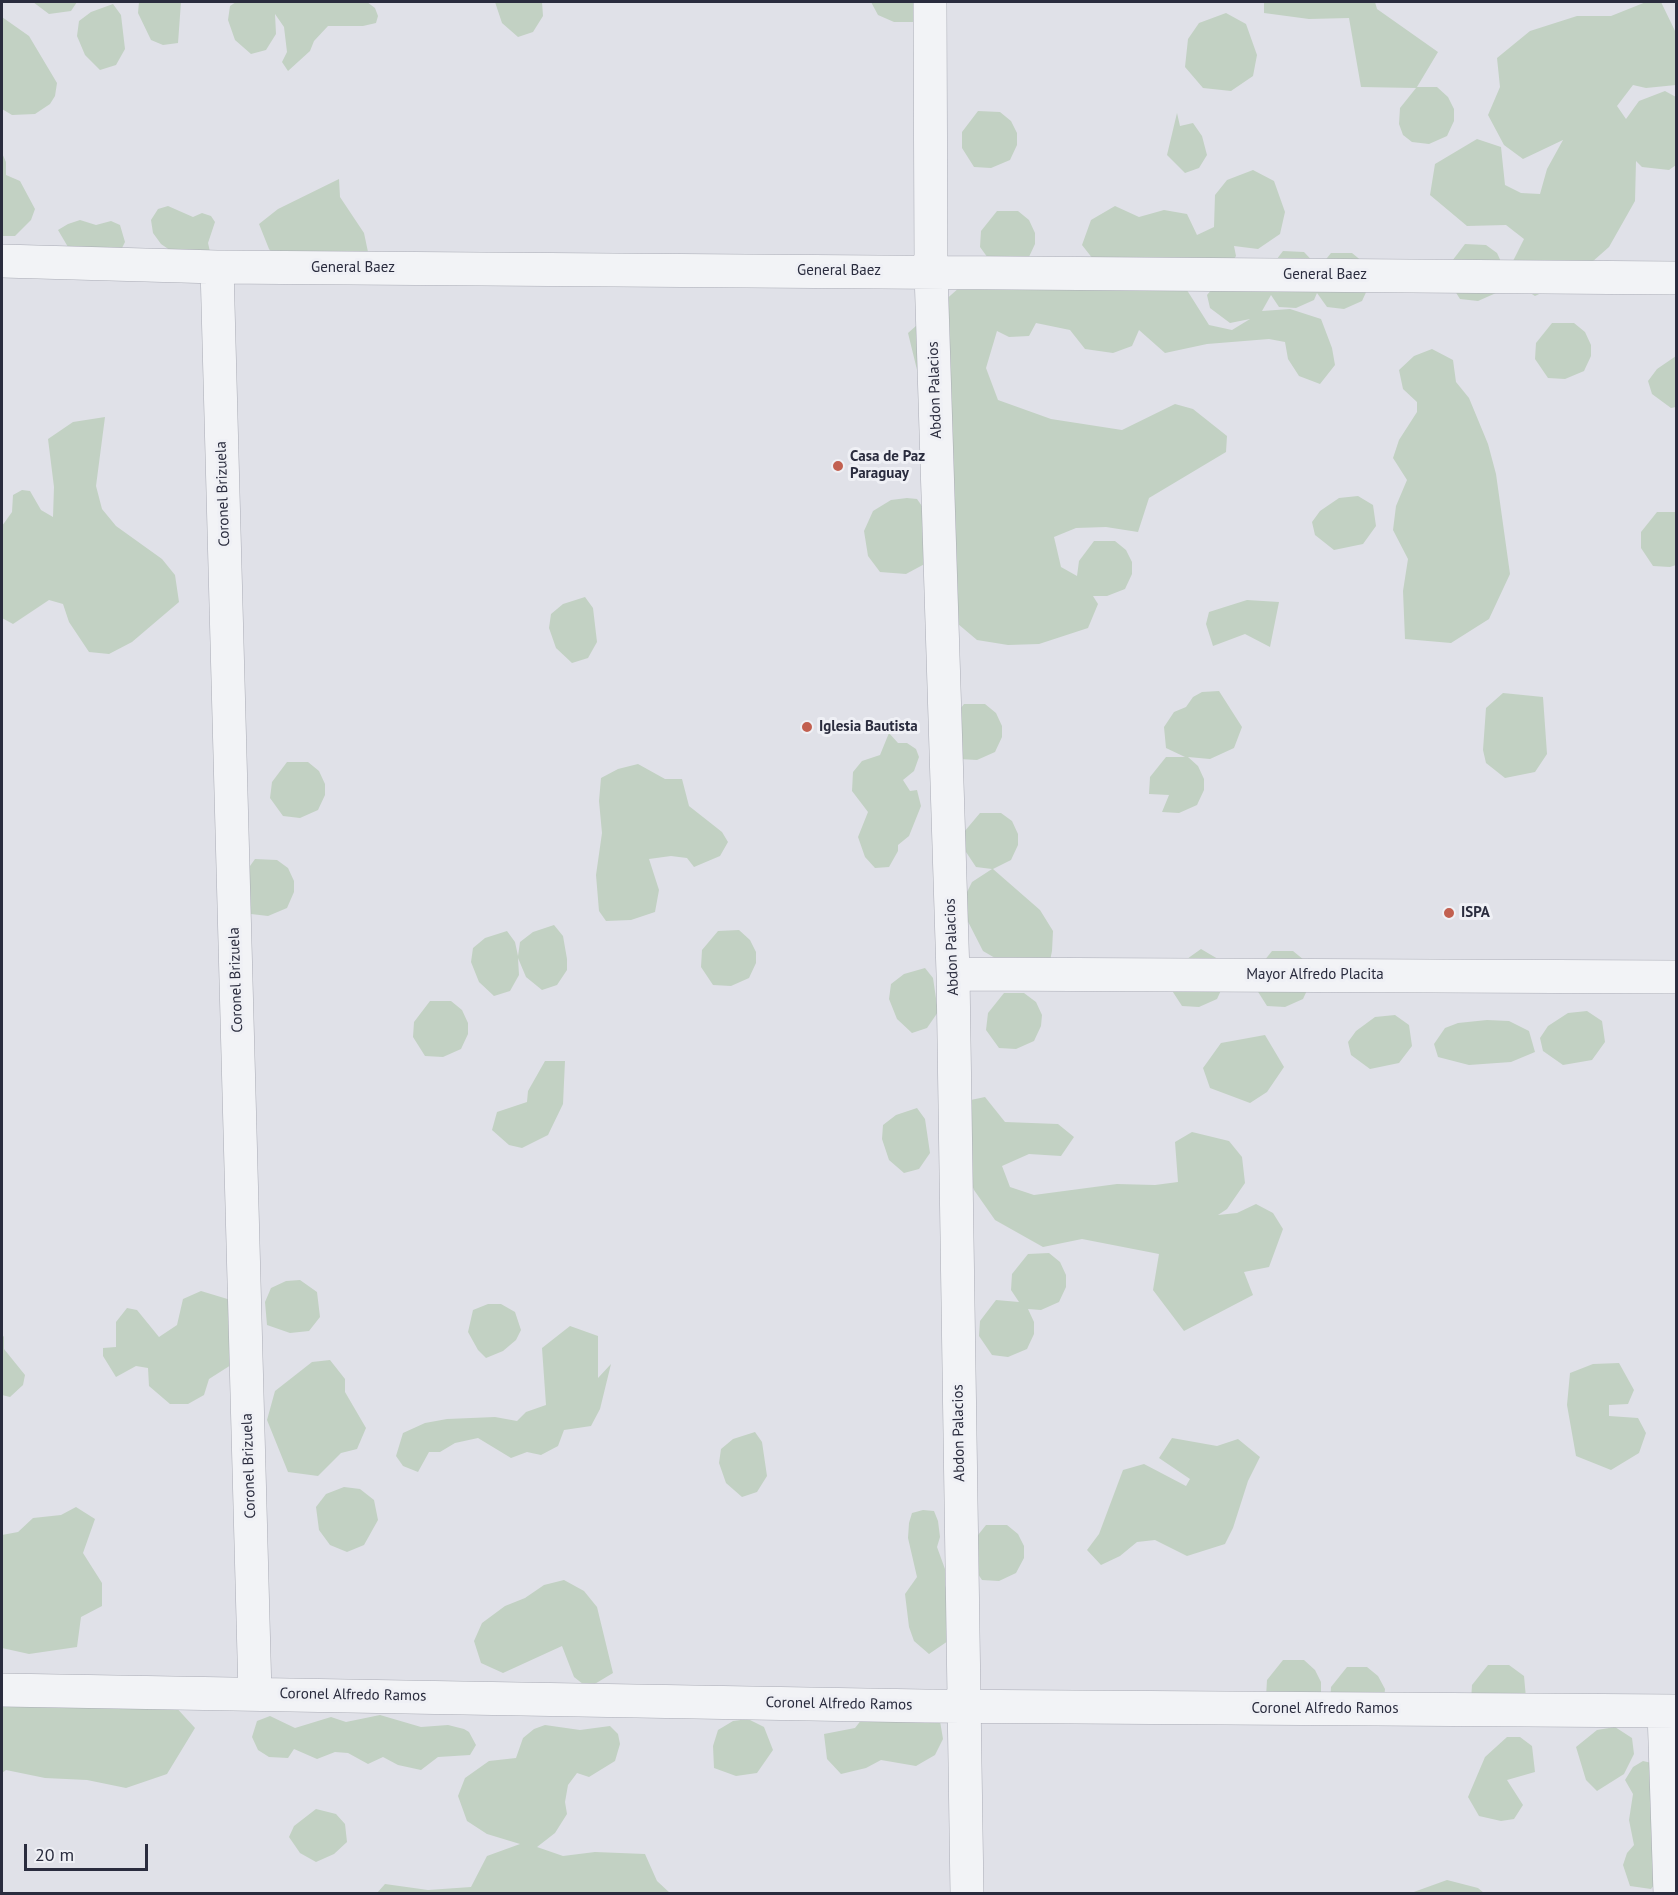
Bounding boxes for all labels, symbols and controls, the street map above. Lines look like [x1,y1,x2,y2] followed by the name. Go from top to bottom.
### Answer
[311,259,395,277] street label: General Baez
[797,262,881,280] street label: General Baez
[1283,266,1367,284] street label: General Baez
[924,341,946,439] street label: Abdon Palacios
[212,441,234,547] street label: Coronel Brizuela
[850,448,925,483] place label: Casa de Paz Paraguay
[831,459,845,473] marker: Casa de Paz Paraguay
[819,718,918,736] place label: Iglesia Bautista
[800,720,814,734] marker: Iglesia Bautista
[941,898,963,996] street label: Abdon Palacios
[1461,904,1490,922] place label: ISPA
[1442,906,1456,920] marker: ISPA
[225,927,247,1033] street label: Coronel Brizuela
[1246,966,1384,984] street label: Mayor Alfredo Placita
[949,1384,969,1482] street label: Abdon Palacios
[238,1413,260,1519] street label: Coronel Brizuela
[279,1685,427,1705] street label: Coronel Alfredo Ramos
[765,1694,913,1714] street label: Coronel Alfredo Ramos
[1252,1700,1398,1718] street label: Coronel Alfredo Ramos
[27,1832,152,1870] scale bar
[35,1843,74,1866] text: 20 m

